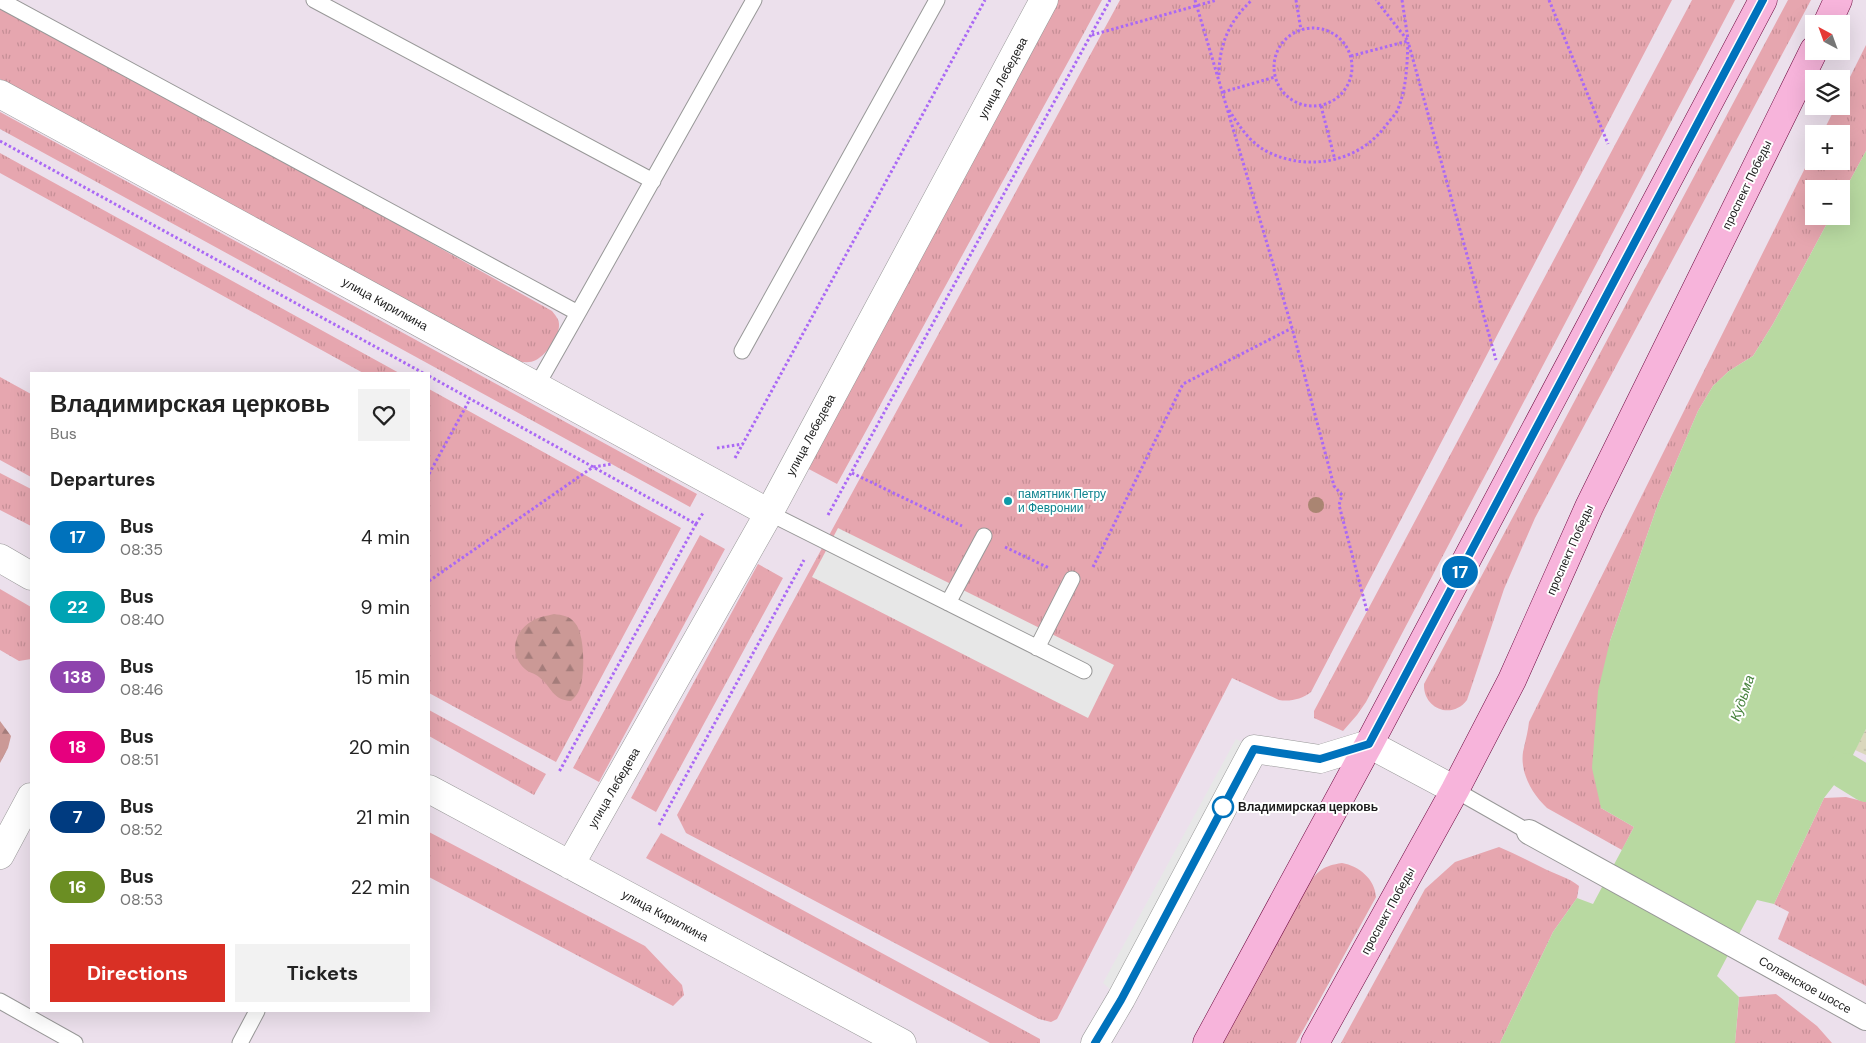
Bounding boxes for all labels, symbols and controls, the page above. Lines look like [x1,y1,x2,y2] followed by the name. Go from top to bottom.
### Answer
[1805,15,1850,60] north arrow
[1805,15,1850,225] map controls
[975,34,1031,122] street label: улица Лебедева
[1805,70,1850,115] button: layers
[1805,125,1850,170] button: +
[1719,138,1775,232] street label: проспект Победы
[1805,180,1850,225] button: −
[339,274,431,334] street label: улица Кирилкина
[50,388,330,419] text: Владимирская церковь
[358,389,410,441] button: heart
[783,391,839,479] street label: улица Лебедева
[50,423,77,444] text: Bus
[50,467,155,492] text: Departures
[1018,486,1106,516] place label: памятник Петру и Февронии
[1002,495,1014,507] marker: памятник Петру и Февронии
[1543,502,1597,598] street label: проспект Победы
[120,514,154,539] text: Bus
[69,525,86,549] text: 17
[361,525,410,550] text: 4 min
[120,539,163,560] text: 08:35
[1438,556,1482,588] line badge: 17
[1452,560,1468,584] text: 17
[120,584,154,609] text: Bus
[67,595,88,619] text: 22
[361,595,410,620] text: 9 min
[120,609,165,630] text: 08:40
[120,654,154,679] text: Bus
[63,665,92,689] text: 138
[355,665,410,690] text: 15 min
[1726,672,1758,723] water label: Кудьма
[120,679,164,700] text: 08:46
[120,724,154,749] text: Bus
[69,735,86,759] text: 18
[349,735,410,760] text: 20 min
[584,745,644,831] street label: улица Лебедева
[120,749,159,770] text: 08:51
[120,794,154,819] text: Bus
[1212,796,1234,818] marker: Владимирская церковь
[1238,799,1378,815] place label: Владимирская церковь
[73,805,82,829] text: 7
[356,805,410,830] text: 21 min
[120,819,163,840] text: 08:52
[120,864,154,889] text: Bus
[1357,865,1419,957] street label: проспект Победы
[69,875,86,899] text: 16
[351,875,410,900] text: 22 min
[619,887,711,946] street label: улица Кирилкина
[120,889,163,910] text: 08:53
[50,944,225,1002] button: Directions
[235,944,410,1002] button: Tickets
[1756,953,1854,1017] street label: Солзенское шоссе

